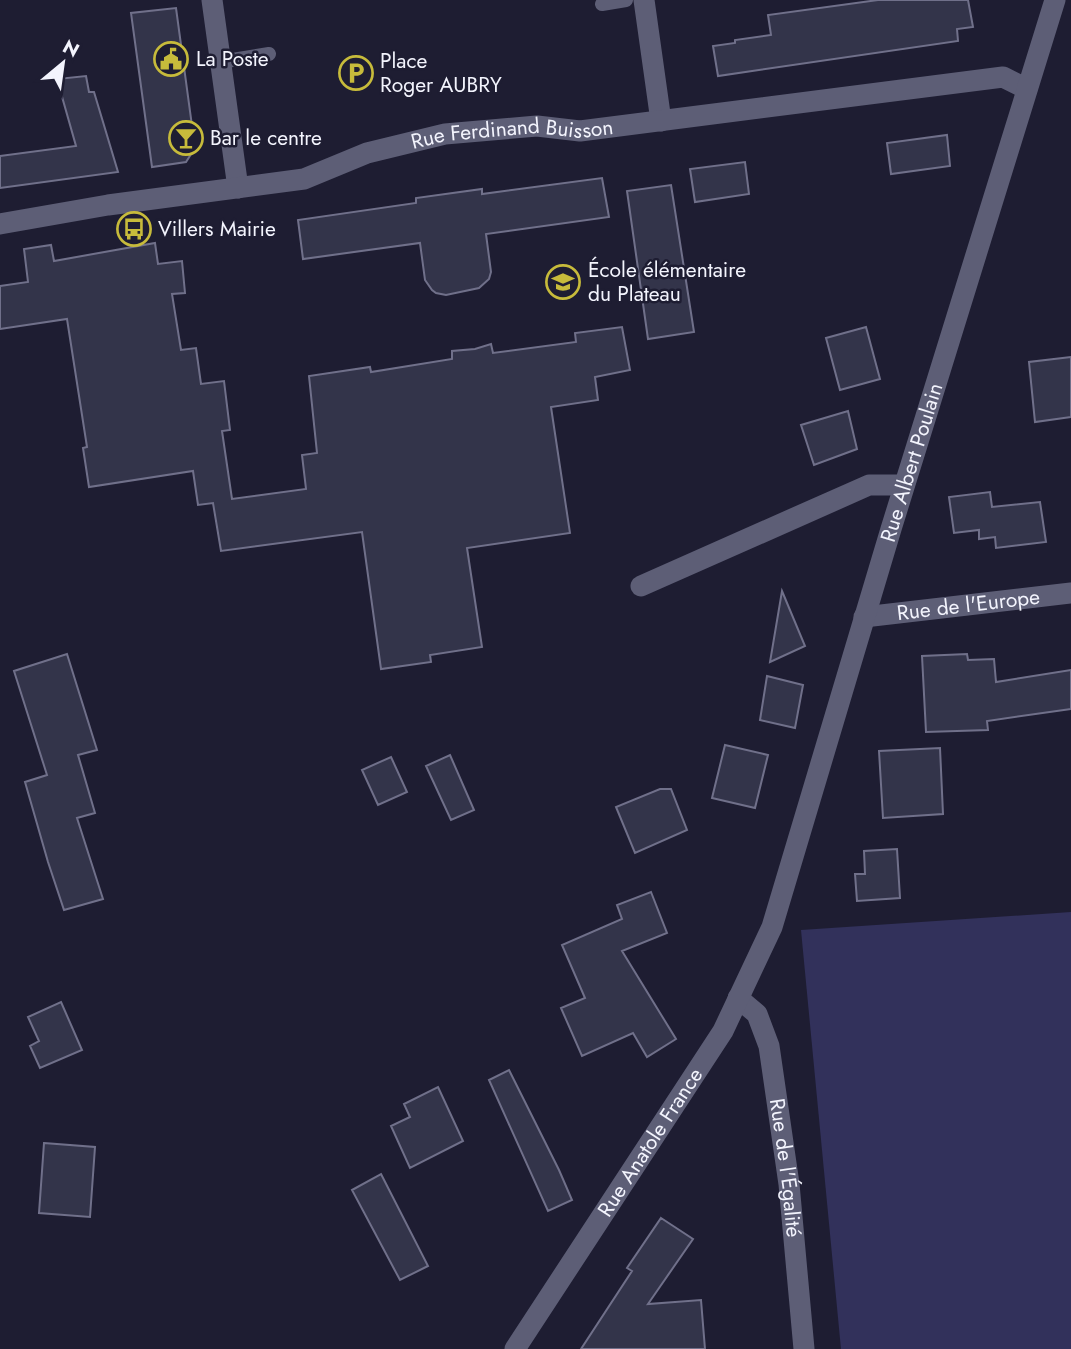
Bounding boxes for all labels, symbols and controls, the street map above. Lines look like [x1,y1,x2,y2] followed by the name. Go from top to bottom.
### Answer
[28,28,98,98] north arrow
[58,33,84,64] text: N
[152,40,190,78] public building icon: La Poste
[196,44,269,74] place label: La Poste
[380,46,502,100] place label: Place Roger AUBRY
[337,54,375,92] parking icon: Place Roger AUBRY
[408,111,615,157] street label: Rue Ferdinand Buisson
[167,119,205,157] bar icon: Bar le centre
[210,123,322,153] place label: Bar le centre
[115,210,153,248] bus stop icon: Villers Mairie
[158,214,276,244] place label: Villers Mairie
[588,255,746,309] place label: École élémentaire du Plateau
[544,263,582,301] school or university icon: École élémentaire du Plateau
[873,379,950,546] street label: Rue Albert Poulain
[895,582,1042,628] street label: Rue de l'Europe
[590,1062,710,1223] street label: Rue Anatole France
[762,1096,809,1239] street label: Rue de l'Égalité

